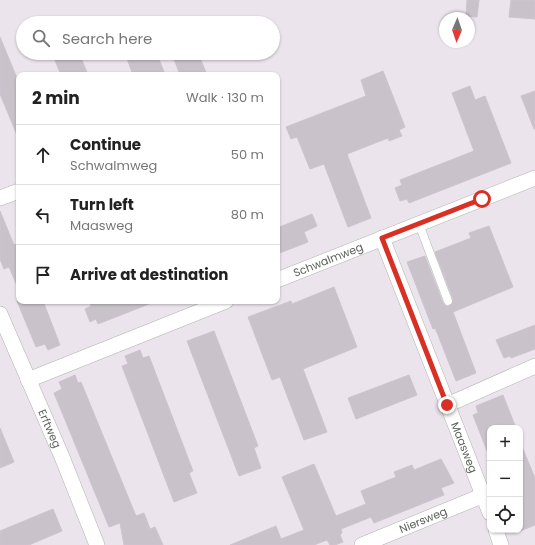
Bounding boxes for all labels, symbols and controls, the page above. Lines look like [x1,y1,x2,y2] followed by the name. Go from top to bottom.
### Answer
[439,12,475,48] north arrow
[16,16,280,60] search box
[30,27,52,49] icon: search
[62,28,152,49] text: Search here
[32,86,80,110] text: 2 min
[186,88,264,107] text: Walk · 130 m
[70,134,141,155] text: Continue
[32,144,54,166] icon: ahead
[231,145,264,164] text: 50 m
[70,156,157,175] text: Schwalmweg
[473,190,491,208] route start
[70,194,134,215] text: Turn left
[32,204,54,226] icon: left
[231,205,264,224] text: 80 m
[70,216,133,235] text: Maasweg
[291,239,366,281] street label: Schwalmweg
[32,264,54,286] icon: arrive
[70,264,228,285] text: Arrive at destination
[438,396,456,414] route end
[34,407,65,451] street label: Erftweg
[447,420,481,475] street label: Maasweg
[487,425,523,533] map controls
[487,425,523,461] button: +
[487,461,523,497] button: −
[487,497,523,533] button: locate
[397,503,449,537] street label: Niersweg

